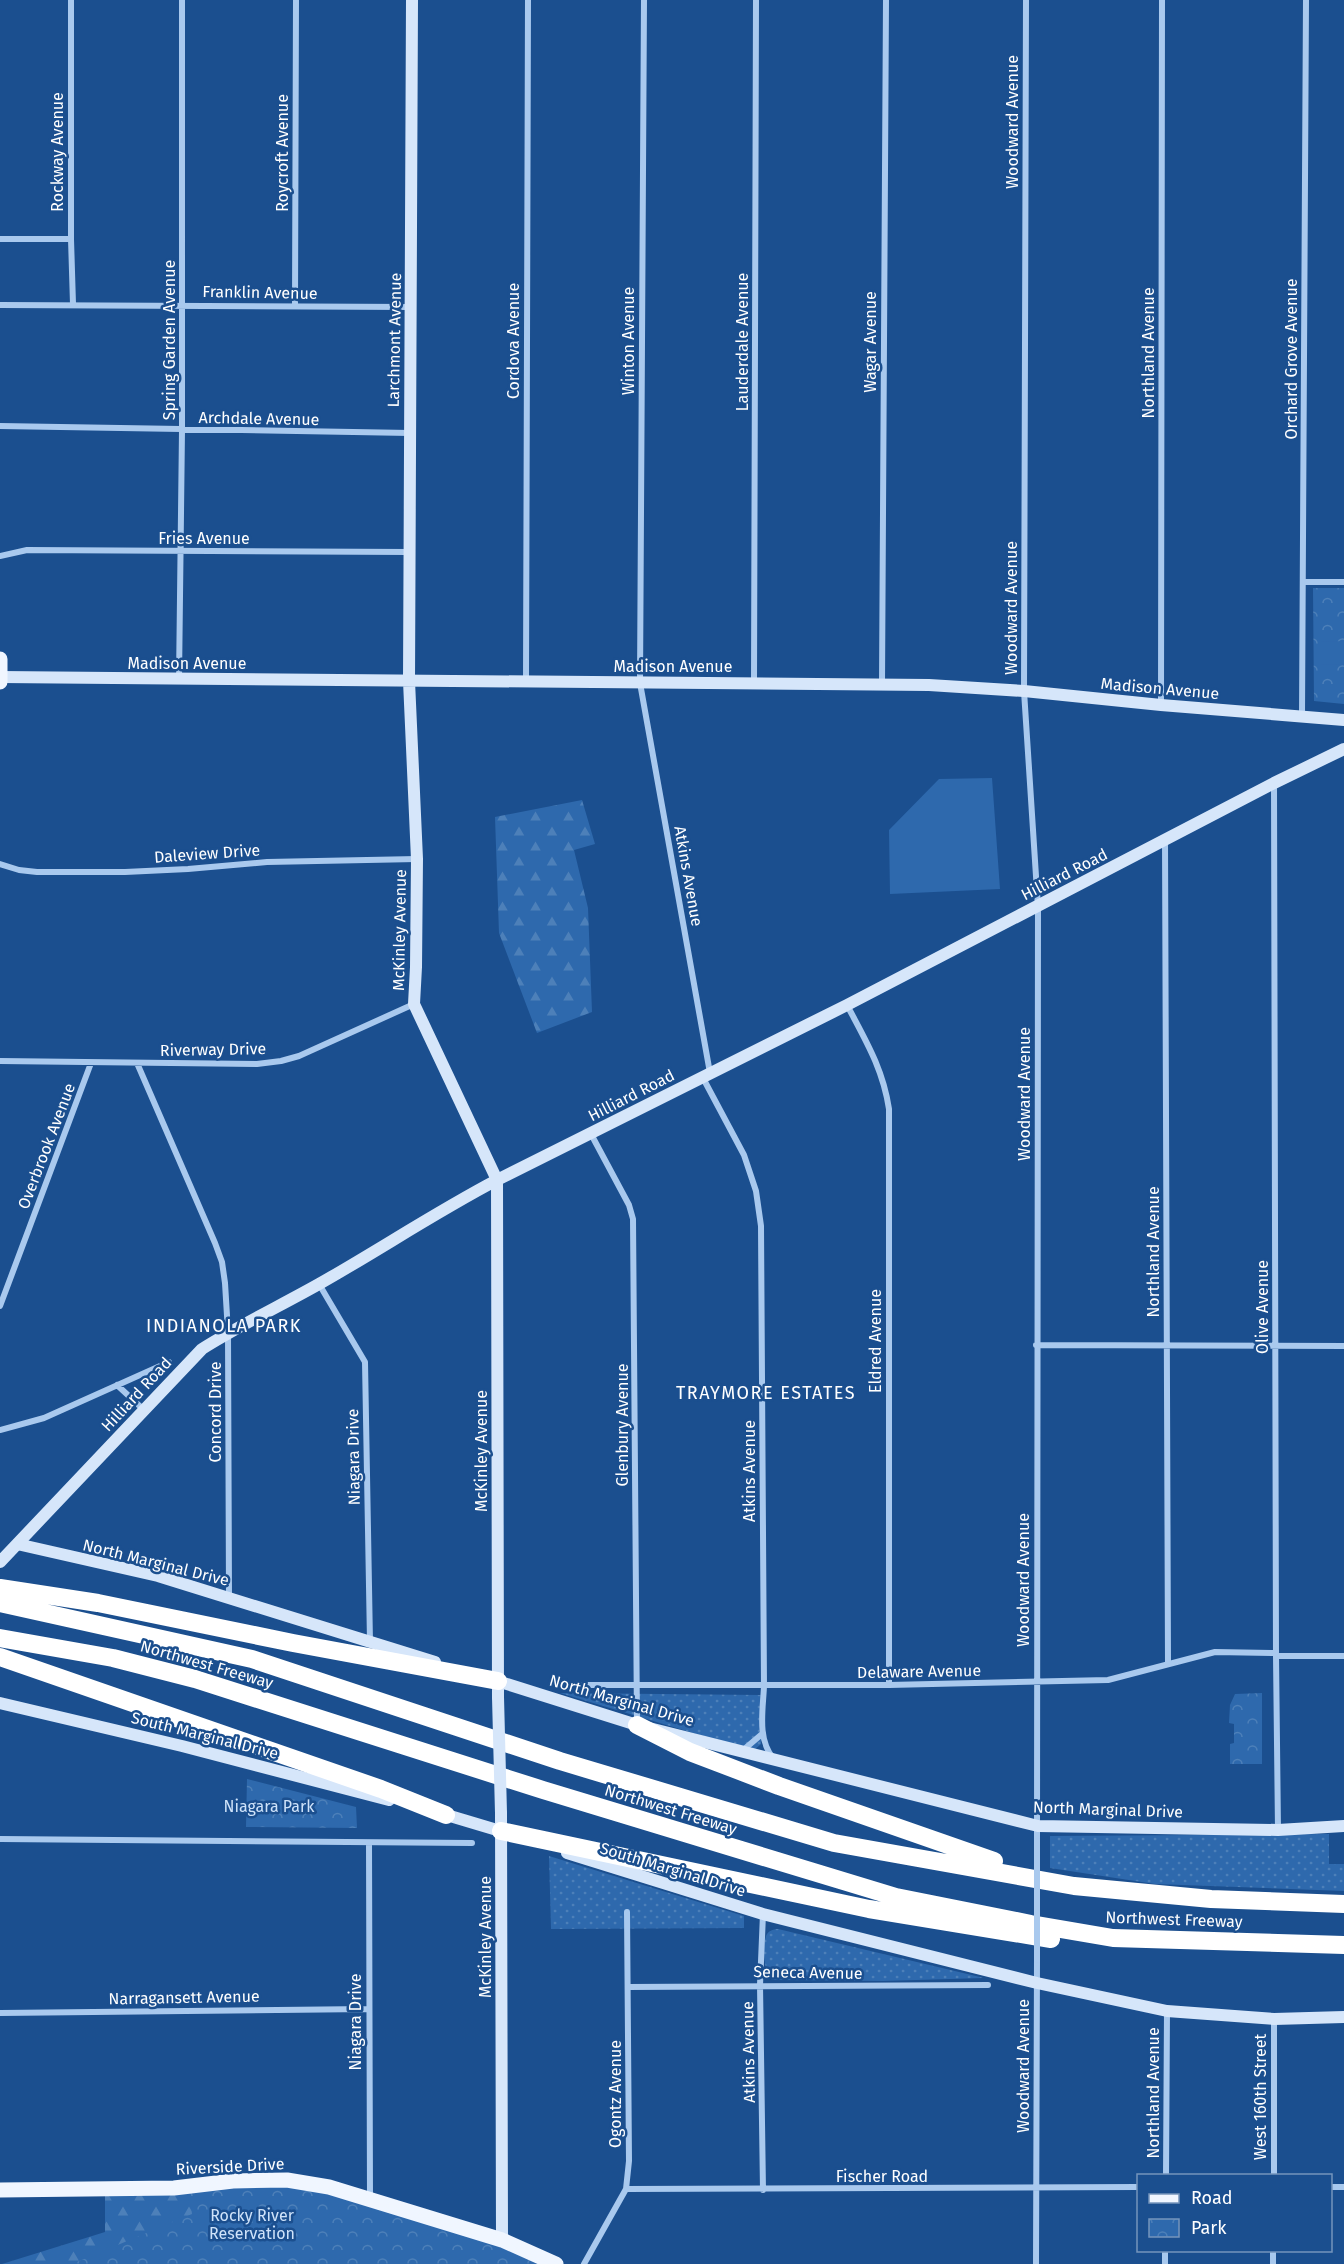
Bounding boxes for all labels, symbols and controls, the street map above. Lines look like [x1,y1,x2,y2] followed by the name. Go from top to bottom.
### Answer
[1003,55,1022,189] street label: Woodward Avenue
[48,92,67,212] street label: Rockway Avenue
[273,94,292,212] street label: Roycroft Avenue
[160,260,179,420] street label: Spring Garden Avenue
[384,272,405,408] street label: Larchmont Avenue
[733,273,752,411] street label: Lauderdale Avenue
[1282,279,1301,439] street label: Orchard Grove Avenue
[202,282,318,303] street label: Franklin Avenue
[504,283,523,399] street label: Cordova Avenue
[619,287,638,395] street label: Winton Avenue
[1139,287,1158,419] street label: Northland Avenue
[861,291,880,393] street label: Wagar Avenue
[198,408,319,429] street label: Archdale Avenue
[158,529,250,548] street label: Fries Avenue
[1002,541,1021,675] street label: Woodward Avenue
[128,654,246,673] street label: Madison Avenue
[614,657,732,676] street label: Madison Avenue
[1100,674,1220,703] street label: Madison Avenue
[670,824,707,928] street label: Atkins Avenue
[153,840,261,867] street label: Daleview Drive
[1018,845,1111,904] street label: Hilliard Road
[389,869,410,991] street label: McKinley Avenue
[1015,1027,1034,1161] street label: Woodward Avenue
[160,1039,266,1060] street label: Riverway Drive
[585,1066,678,1125] street label: Hilliard Road
[14,1081,79,1212] street label: Overbrook Avenue
[1144,1186,1163,1318] street label: Northland Avenue
[1253,1260,1272,1354] street label: Olive Avenue
[866,1289,885,1393] street label: Eldred Avenue
[146,1315,302,1337] district label: INDIANOLA PARK
[97,1353,176,1435] street label: Hilliard Road
[206,1361,225,1463] street label: Concord Drive
[613,1363,632,1487] street label: Glenbury Avenue
[676,1382,856,1404] district label: TRAYMORE ESTATES
[472,1390,491,1512] street label: McKinley Avenue
[343,1408,364,1506] street label: Niagara Drive
[740,1420,759,1522] street label: Atkins Avenue
[1014,1513,1033,1647] street label: Woodward Avenue
[81,1535,231,1590] street label: North Marginal Drive
[138,1636,276,1693] street label: Northwest Freeway
[857,1661,981,1682] street label: Delaware Avenue
[547,1671,697,1730] street label: North Marginal Drive
[129,1708,280,1763] street label: South Marginal Drive
[602,1780,739,1839] street label: Northwest Freeway
[224,1797,315,1816] park label: Niagara Park
[1033,1797,1183,1822] street label: North Marginal Drive
[598,1838,748,1901] street label: South Marginal Drive
[476,1876,495,1998] street label: McKinley Avenue
[1105,1908,1243,1931] street label: Northwest Freeway
[753,1962,863,1983] street label: Seneca Avenue
[346,1974,365,2070] street label: Niagara Drive
[108,1987,260,2008] street label: Narragansett Avenue
[1014,1999,1033,2133] street label: Woodward Avenue
[738,2001,759,2103] street label: Atkins Avenue
[1144,2027,1163,2159] street label: Northland Avenue
[1251,2034,1270,2160] street label: West 160th Street
[606,2040,625,2148] street label: Ogontz Avenue
[175,2154,285,2179] street label: Riverside Drive
[836,2167,928,2186] street label: Fischer Road
[1137,2174,1332,2252] legend
[1191,2187,1233,2209] text: Road
[209,2206,295,2243] park label: Rocky River Reservation
[1191,2217,1227,2239] text: Park

